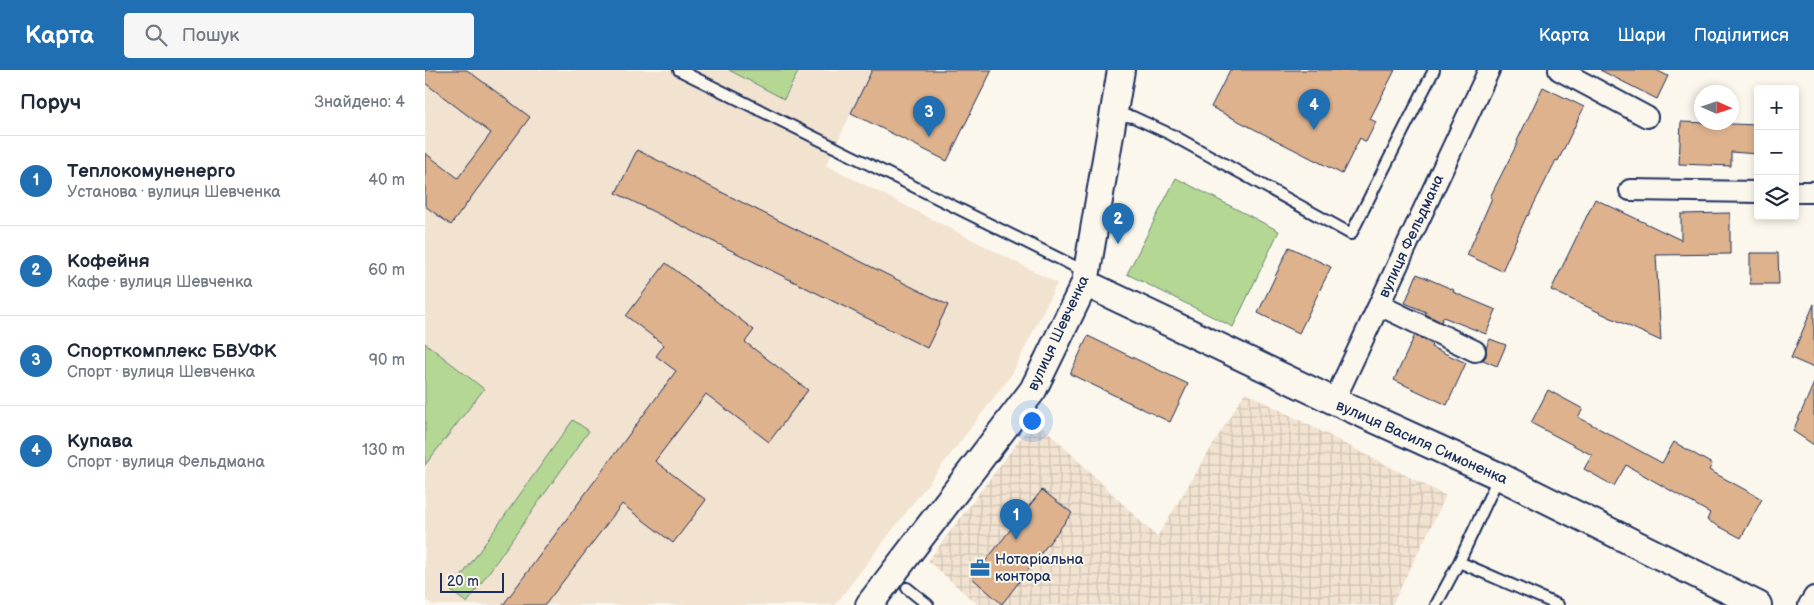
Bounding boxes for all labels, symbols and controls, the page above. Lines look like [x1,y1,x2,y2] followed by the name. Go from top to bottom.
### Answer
[124,13,474,58] search box
[25,21,94,50] text: Карта
[142,21,170,49] icon: search
[182,24,239,47] text: Пошук
[1539,25,1589,46] text: Карта
[1617,25,1666,46] text: Шари
[1694,25,1789,46] text: Поділитися
[1694,85,1739,130] north arrow
[1754,85,1799,220] map controls
[1754,85,1799,130] button: +
[1298,89,1330,130] pin: 4
[20,90,81,115] text: Поруч
[315,93,405,112] text: Знайдено: 4
[913,96,945,137] pin: 3
[1754,130,1799,175] button: −
[67,160,235,183] text: Теплокомуненерго
[33,171,39,190] text: 1
[368,171,405,190] text: 40 m
[1375,171,1448,301] street label: вулиця Фельдмана
[1754,175,1799,220] button: layers
[67,183,281,202] text: Установа · вулиця Шевченка
[1102,203,1134,244] pin: 2
[67,250,150,273] text: Кофейня
[31,261,41,280] text: 2
[368,261,405,280] text: 60 m
[67,273,253,292] text: Кафе · вулиця Шевченка
[1023,273,1093,394] street label: вулиця Шевченка
[67,340,276,363] text: Спорткомплекс БВУФК
[31,351,41,370] text: 3
[369,351,405,370] text: 90 m
[67,363,255,382] text: Спорт · вулиця Шевченка
[1333,396,1511,489] street label: вулиця Василя Симоненка
[1019,408,1045,434] your location
[67,430,133,453] text: Купава
[31,441,41,460] text: 4
[362,441,405,460] text: 130 m
[67,453,265,472] text: Спорт · вулиця Фельдмана
[1000,499,1032,540] pin: 1
[995,550,1084,586] place label: Нотаріальна контора
[969,557,991,579] office icon: Нотаріальна контора
[440,570,504,593] scale bar
[447,573,479,590] text: 20 m

